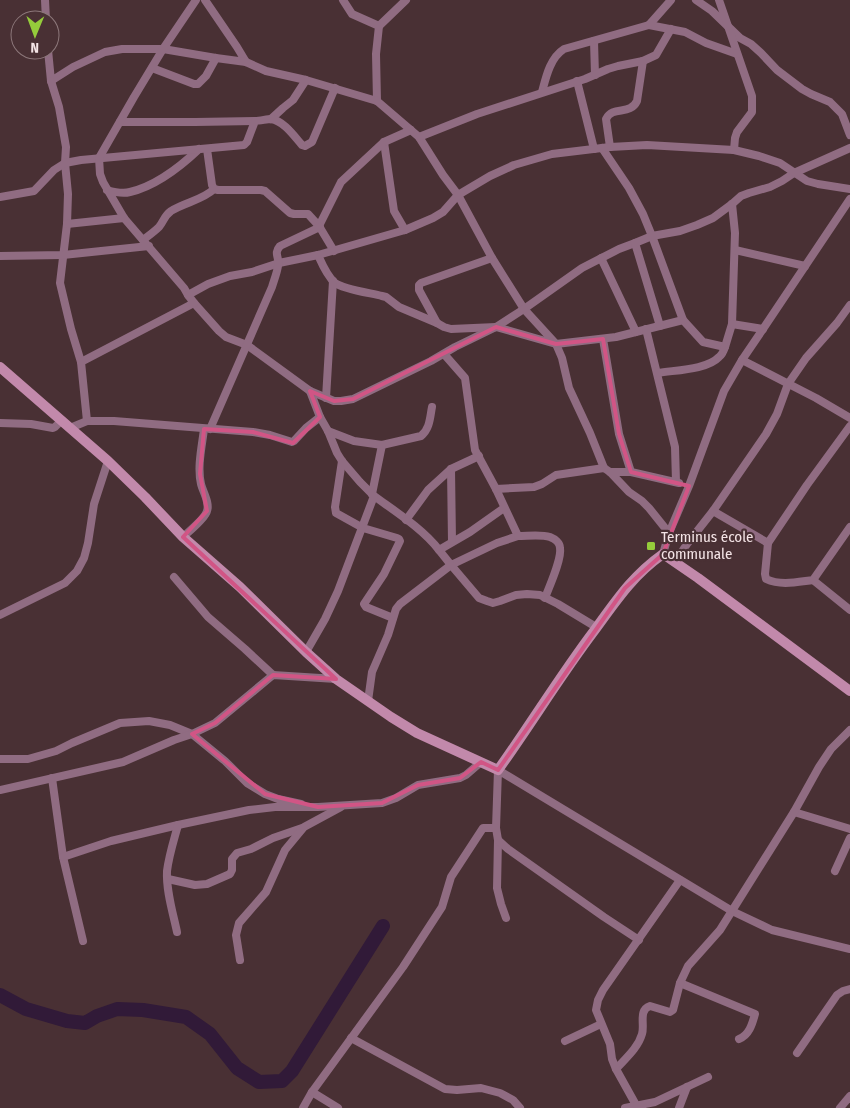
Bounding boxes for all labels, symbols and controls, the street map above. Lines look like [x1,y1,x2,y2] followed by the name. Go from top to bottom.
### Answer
[10,10,60,60] north arrow
[30,39,39,56] text: N
[661,528,754,563] place label: Terminus école communale
[645,540,657,552] marker: Terminus école communale

